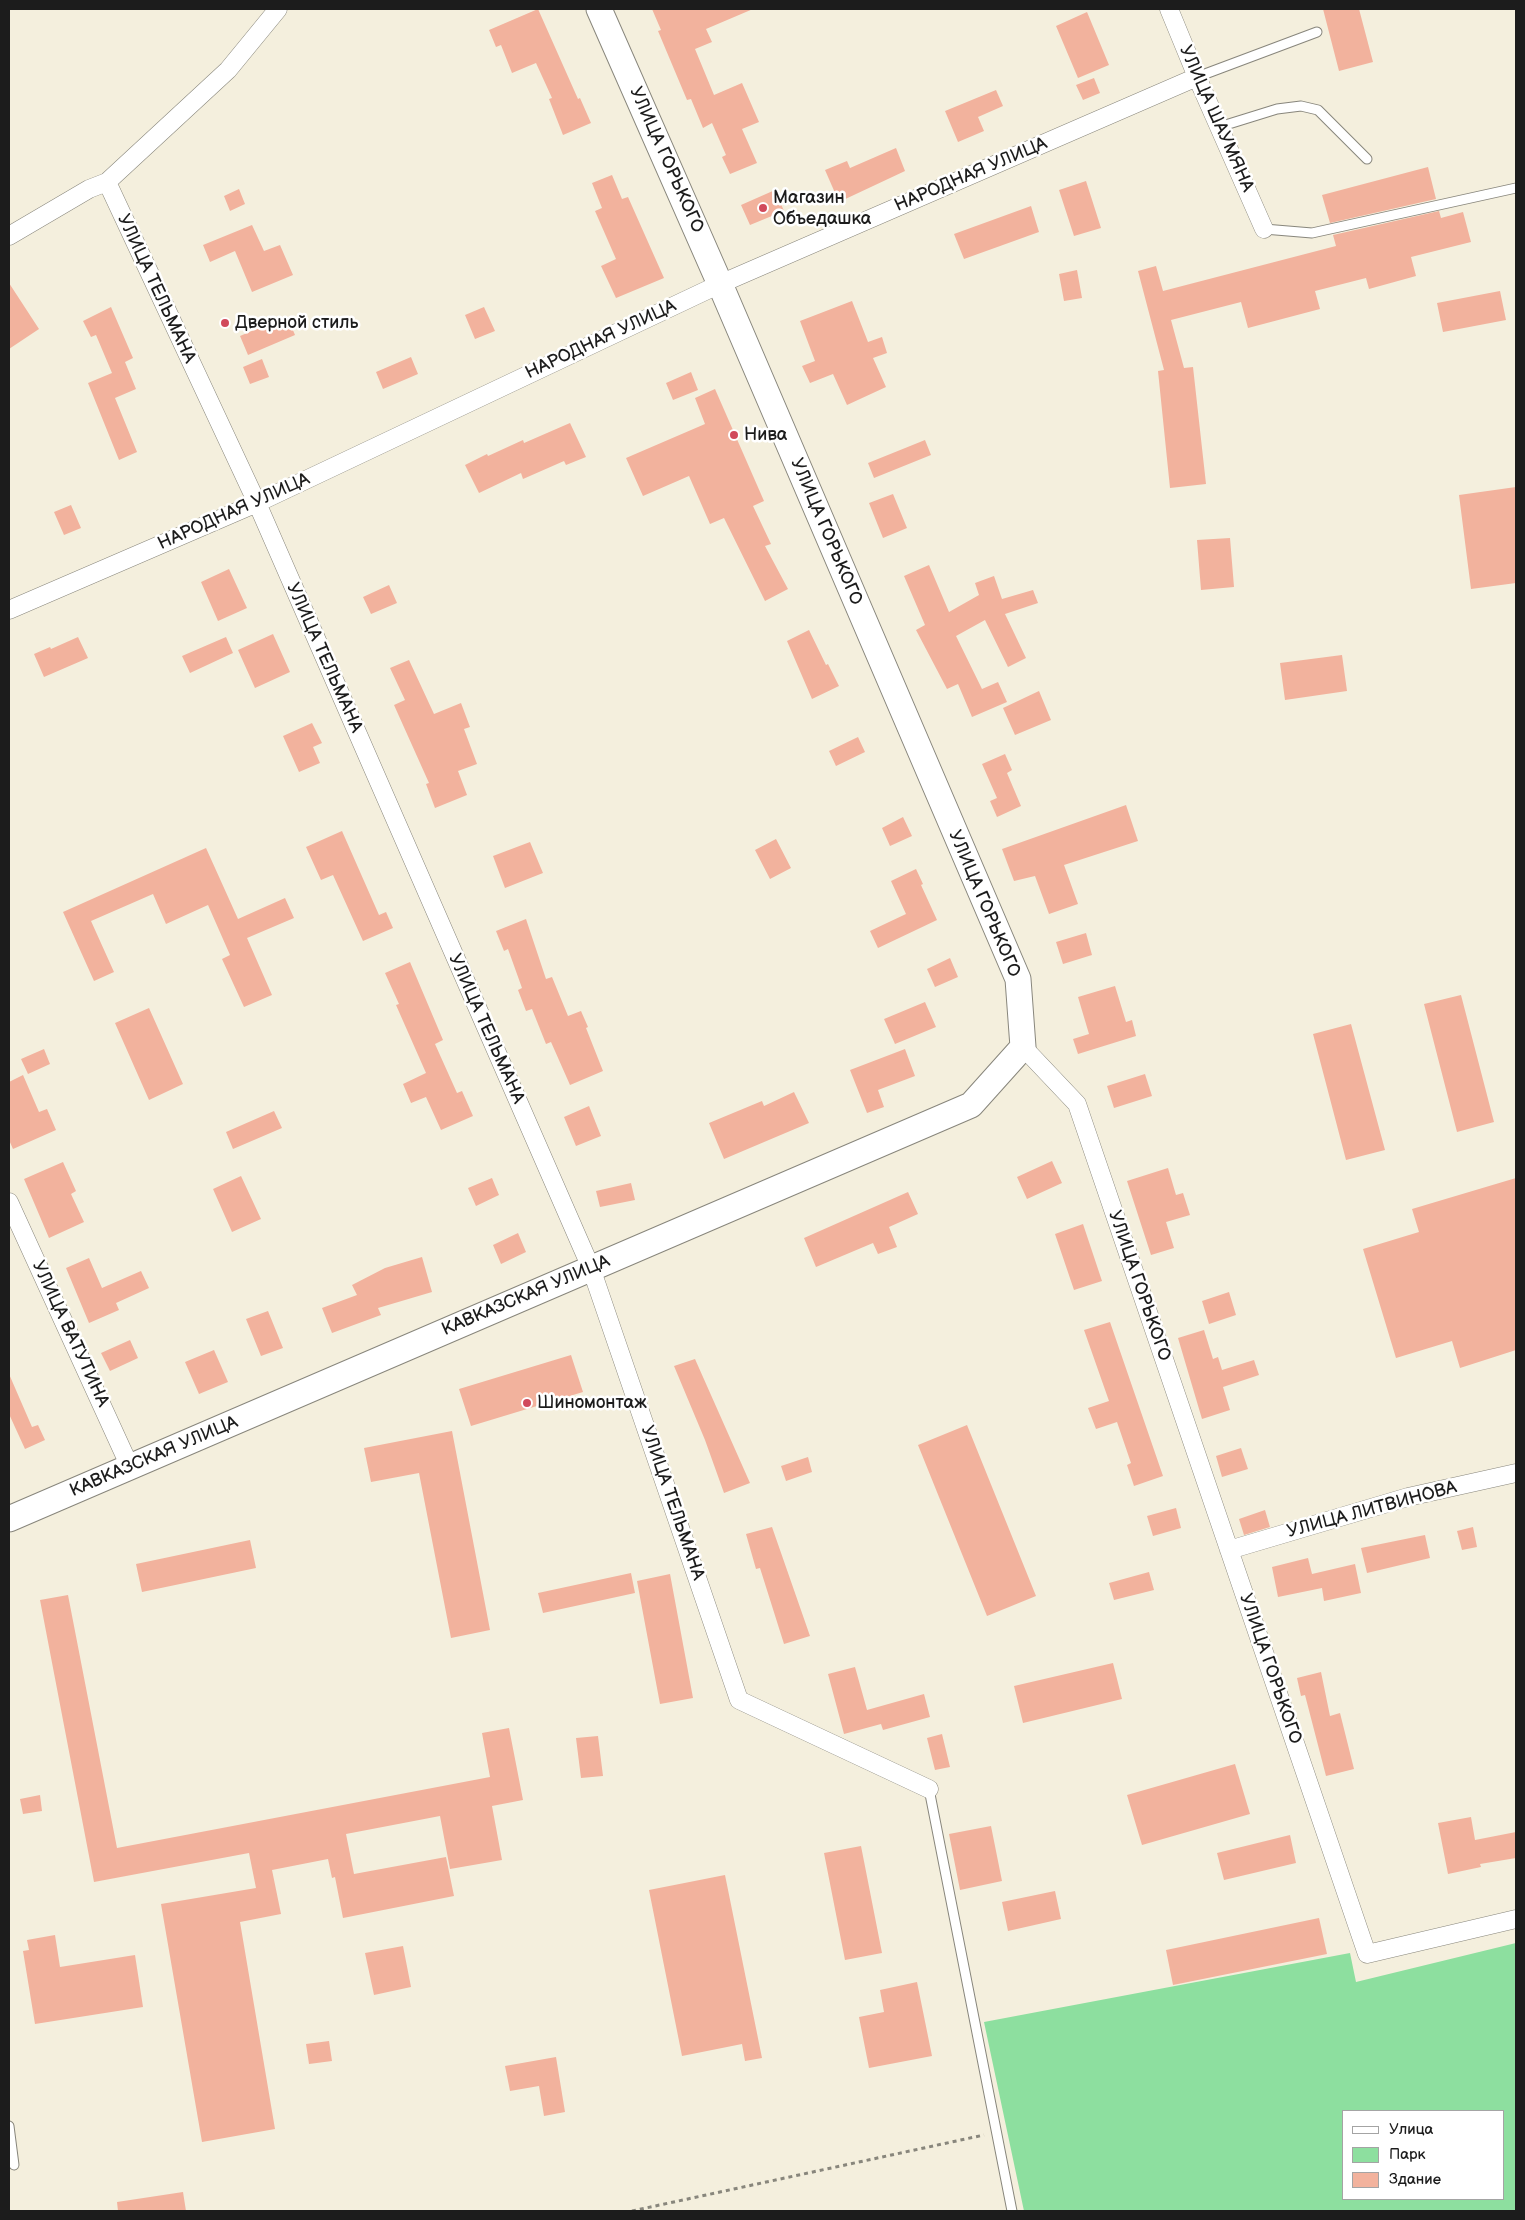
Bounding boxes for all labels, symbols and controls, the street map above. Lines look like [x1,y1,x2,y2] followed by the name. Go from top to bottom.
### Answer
[1174,42,1258,196] street label: УЛИЦА ШАУМЯНА
[624,84,708,236] street label: УЛИЦА ГОРЬКОГО
[891,133,1051,217] street label: НАРОДНАЯ УЛИЦА
[773,187,871,230] place label: Магазин Объедашка
[757,202,769,214] marker: Магазин Объедашка
[112,211,200,367] street label: УЛИЦА ТЕЛЬМАНА
[522,296,680,384] street label: НАРОДНАЯ УЛИЦА
[235,312,358,334] place label: Дверной стиль
[219,317,231,329] marker: Дверной стиль
[744,424,787,446] place label: Нива
[728,429,740,441] marker: Нива
[785,455,867,609] street label: УЛИЦА ГОРЬКОГО
[155,469,313,555] street label: НАРОДНАЯ УЛИЦА
[281,580,367,736] street label: УЛИЦА ТЕЛЬМАНА
[943,827,1025,981] street label: УЛИЦА ГОРЬКОГО
[443,951,529,1107] street label: УЛИЦА ТЕЛЬМАНА
[1103,1208,1175,1364] street label: УЛИЦА ГОРЬКОГО
[439,1251,613,1341] street label: КАВКАЗСКАЯ УЛИЦА
[27,1258,113,1410] street label: УЛИЦА ВАТУТИНА
[537,1392,647,1414] place label: Шиномонтаж
[521,1397,533,1409] marker: Шиномонтаж
[67,1412,241,1502] street label: КАВКАЗСКАЯ УЛИЦА
[635,1423,709,1583] street label: УЛИЦА ТЕЛЬМАНА
[1285,1477,1459,1543] street label: УЛИЦА ЛИТВИНОВА
[1234,1591,1306,1747] street label: УЛИЦА ГОРЬКОГО
[1342,2110,1505,2200] legend
[1389,2120,1433,2139] text: Улица
[1389,2145,1426,2164] text: Парк
[1389,2170,1441,2189] text: Здание

